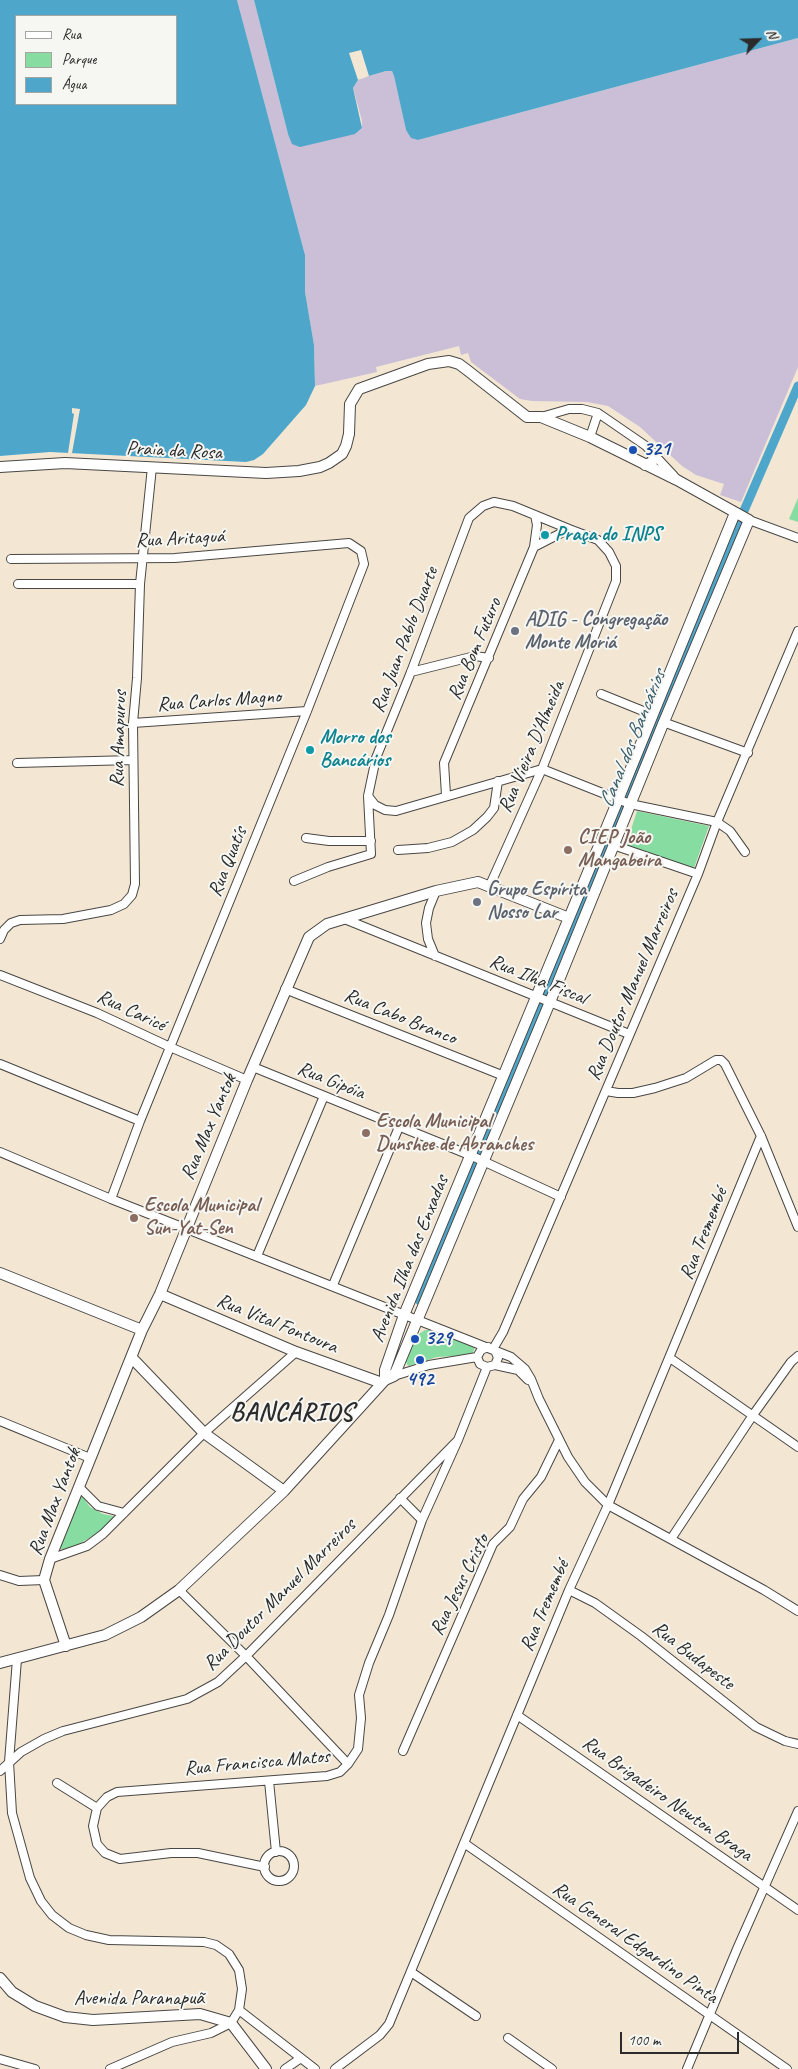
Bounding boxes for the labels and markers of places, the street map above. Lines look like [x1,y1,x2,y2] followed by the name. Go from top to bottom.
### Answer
[643,438,670,462] place label: 321
[627,444,639,456] marker: 321
[555,523,661,547] place label: Praça do INPS
[539,529,551,541] marker: Praça do INPS
[525,608,667,655] place label: ADIG - Congregação Monte Moriá
[509,625,521,637] marker: ADIG - Congregação Monte Moriá
[320,726,391,773] place label: Morro dos Bancários
[304,744,316,756] marker: Morro dos Bancários
[578,826,661,873] place label: CIEP João Mangabeira
[562,844,574,856] marker: CIEP João Mangabeira
[487,878,586,925] place label: Grupo Espírita Nosso Lar
[471,896,483,908] marker: Grupo Espírita Nosso Lar
[376,1110,533,1157] place label: Escola Municipal Dunshee de Abranches
[360,1127,372,1139] marker: Escola Municipal Dunshee de Abranches
[144,1194,259,1241] place label: Escola Municipal Sun-Yat-Sen
[128,1212,140,1224] marker: Escola Municipal Sun-Yat-Sen
[425,1327,452,1351] place label: 329
[409,1333,421,1345] marker: 329
[414,1354,426,1366] marker: 492
[407,1368,433,1392] place label: 492

